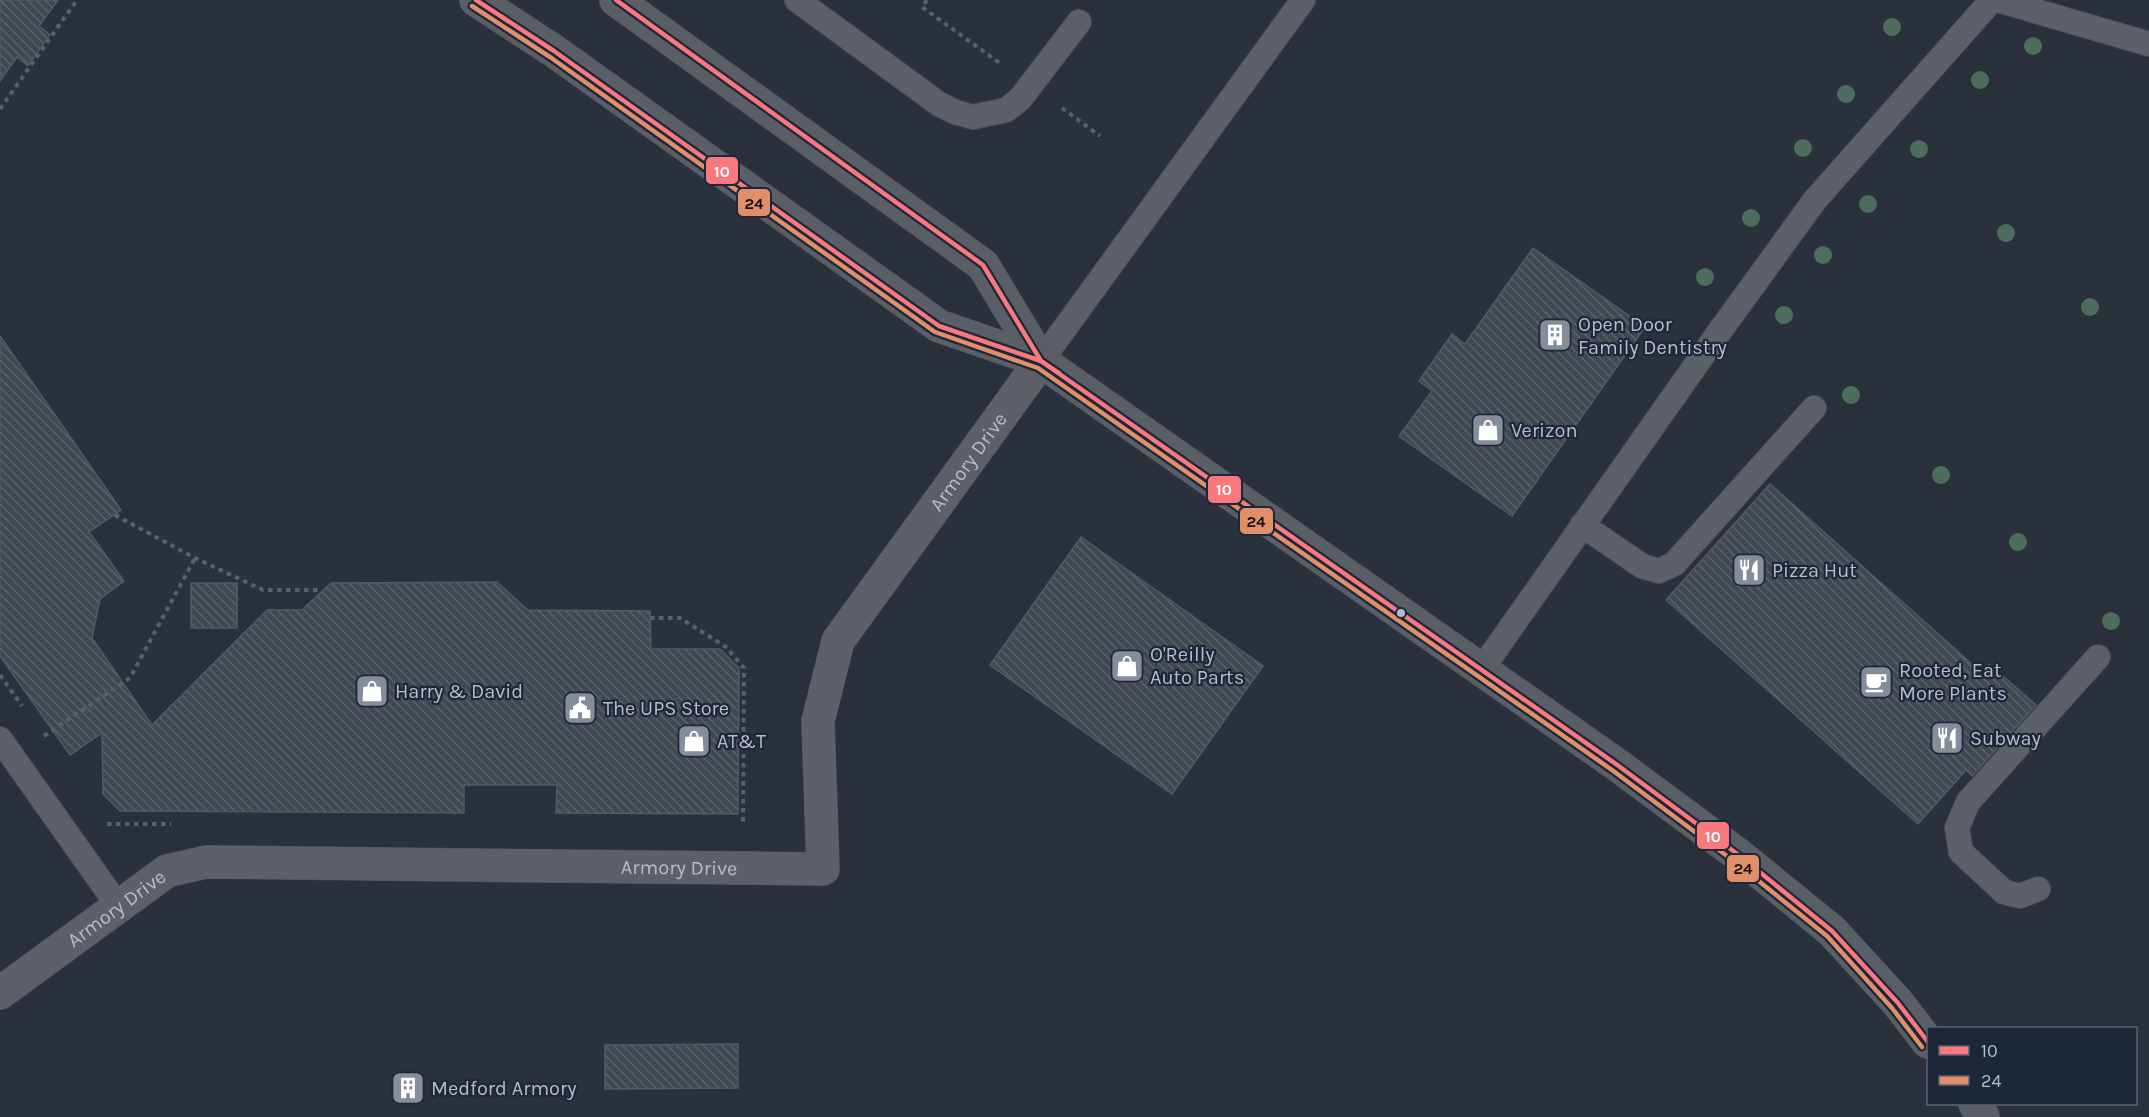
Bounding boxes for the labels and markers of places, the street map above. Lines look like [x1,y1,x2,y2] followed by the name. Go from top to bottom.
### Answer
[1578,313,1727,359] place label: Open Door Family Dentistry
[1537,317,1573,353] building icon: Open Door Family Dentistry
[1470,412,1506,448] shop icon: Verizon
[1511,419,1578,442] place label: Verizon
[1731,552,1767,588] restaurant icon: Pizza Hut
[1772,559,1857,582] place label: Pizza Hut
[1395,607,1407,619] unlabelled marker
[1150,643,1244,689] place label: O'Reilly Auto Parts
[1109,648,1145,684] shop icon: O'Reilly Auto Parts
[1899,659,2007,705] place label: Rooted, Eat More Plants
[1858,664,1894,700] cafe icon: Rooted, Eat More Plants
[354,673,390,709] shop icon: Harry & David
[395,680,523,703] place label: Harry & David
[562,690,598,726] public building icon: The UPS Store
[603,697,729,720] place label: The UPS Store
[1929,720,1965,756] restaurant icon: Subway
[676,723,712,759] shop icon: AT&T
[1970,727,2041,750] place label: Subway
[717,730,766,753] place label: AT&T
[390,1070,426,1106] building icon: Medford Armory
[431,1077,577,1100] place label: Medford Armory

